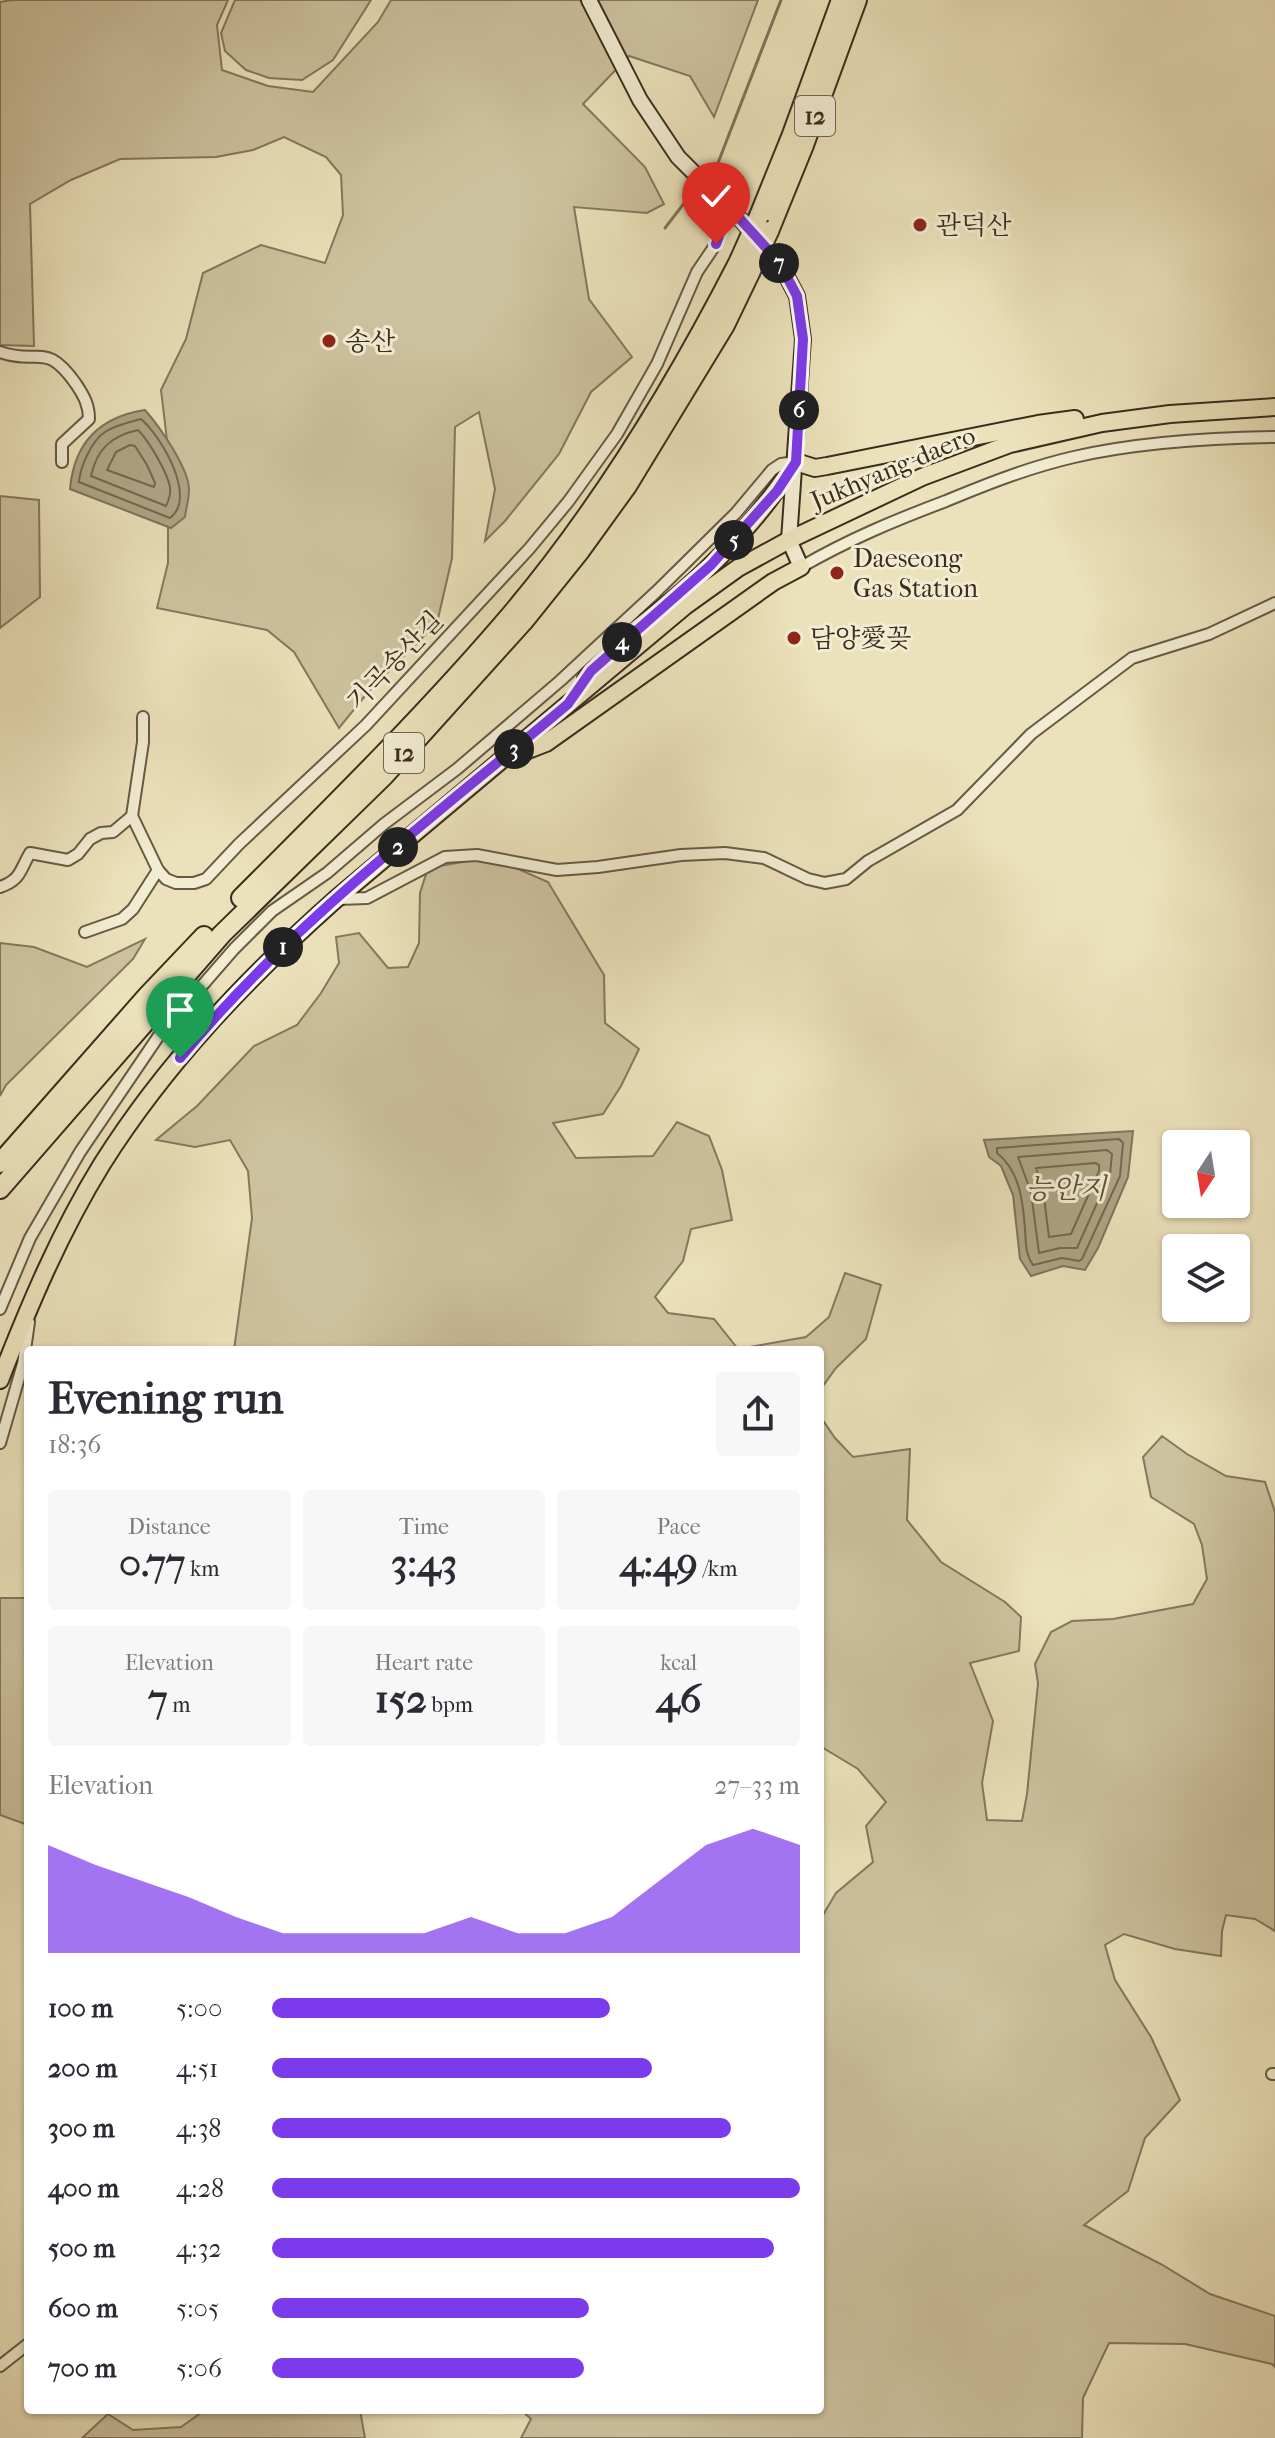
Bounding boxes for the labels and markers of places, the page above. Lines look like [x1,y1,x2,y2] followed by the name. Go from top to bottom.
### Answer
[682,162,750,244] pin
[936,210,1012,241] place label: 관덕산
[911,216,929,234] marker: 관덕산
[759,243,799,283] pin: 7
[345,326,396,357] place label: 송산
[320,332,338,350] marker: 송산
[779,390,819,430] pin: 6
[714,520,754,560] pin: 5
[853,543,978,604] place label: Daeseong Gas Station
[828,564,846,582] marker: Daeseong Gas Station
[602,622,642,662] pin: 4
[810,623,911,654] place label: 담양愛꽂
[785,629,803,647] marker: 담양愛꽂
[494,729,534,769] pin: 3
[378,827,418,867] pin: 2
[263,927,303,967] pin: 1
[146,976,214,1058] pin

